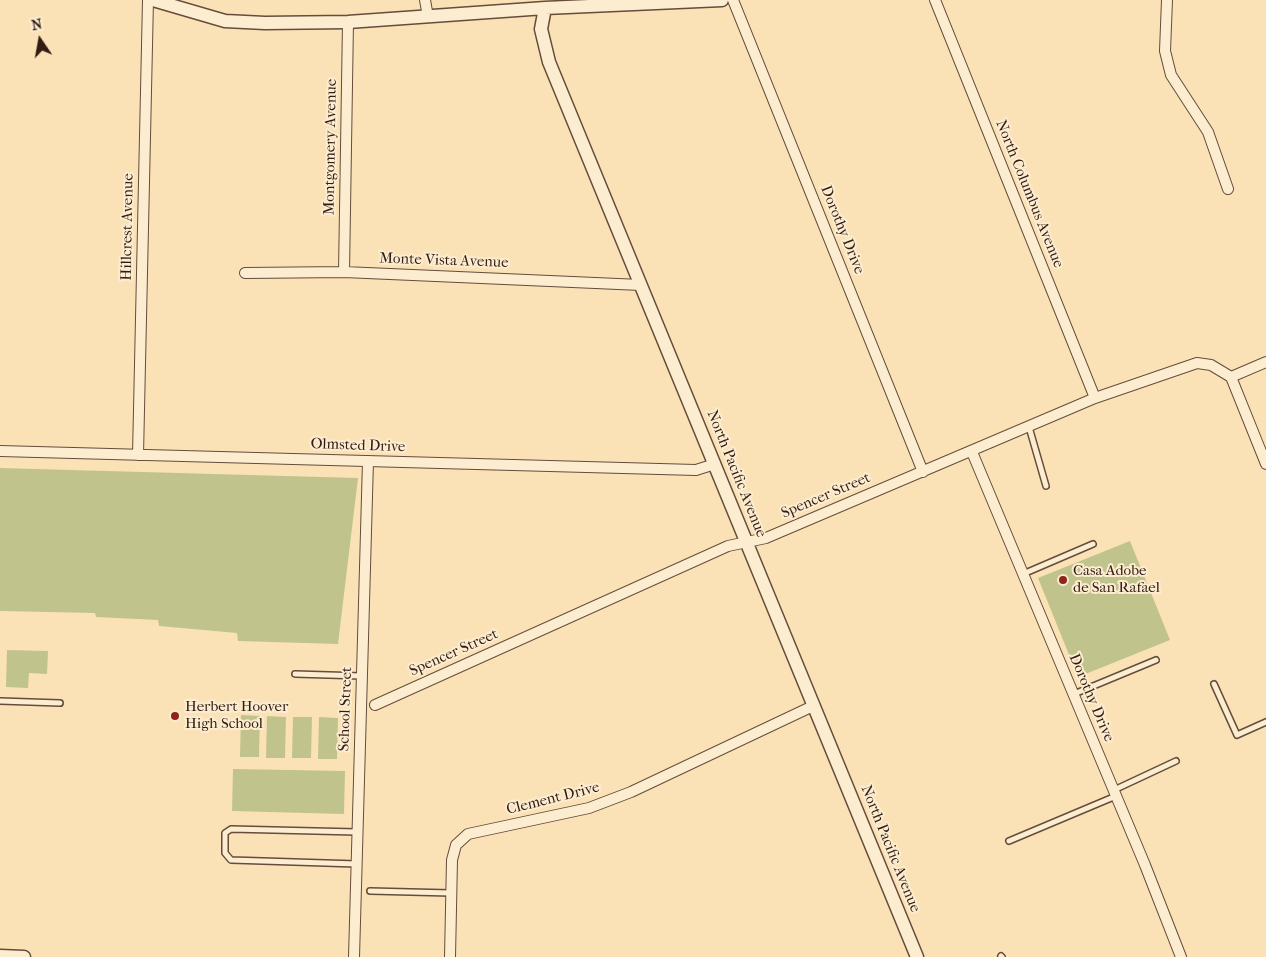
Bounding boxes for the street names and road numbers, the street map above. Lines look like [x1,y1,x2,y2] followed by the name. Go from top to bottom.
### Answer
[321,79,341,215] street label: Montgomery Avenue
[991,117,1067,271] street label: North Columbus Avenue
[118,173,138,281] street label: Hillcrest Avenue
[816,183,868,277] street label: Dorothy Drive
[379,250,509,272] street label: Monte Vista Avenue
[702,408,770,540] street label: North Pacific Avenue
[310,435,406,457] street label: Olmsted Drive
[779,469,873,523] street label: Spencer Street
[407,625,501,681] street label: Spencer Street
[1064,651,1118,745] street label: Dorothy Drive
[336,666,356,752] street label: School Street
[505,779,601,819] street label: Clement Drive
[856,783,924,915] street label: North Pacific Avenue

